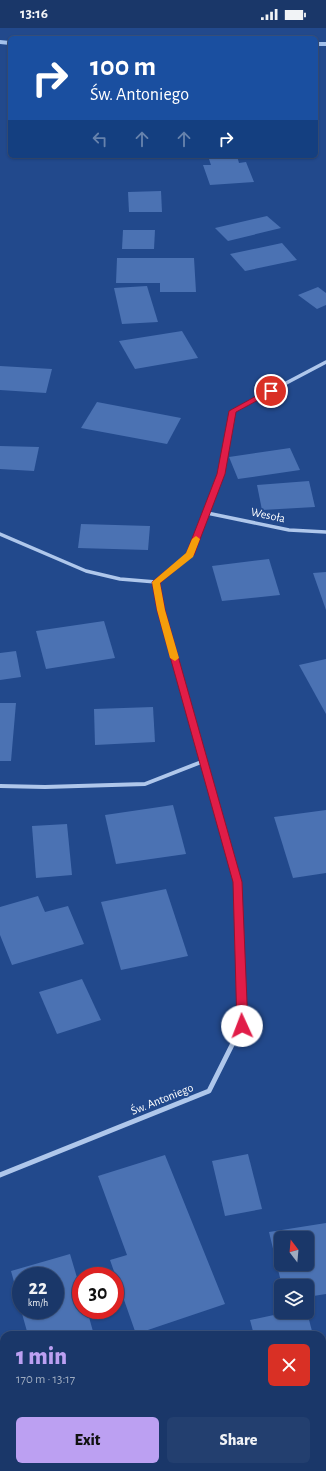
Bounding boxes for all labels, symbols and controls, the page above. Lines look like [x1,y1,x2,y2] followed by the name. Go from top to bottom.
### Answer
[20,6,48,21] text: 13:16
[24,52,76,104] icon: right
[90,53,156,81] text: 100 m
[90,86,189,104] text: Św. Antoniego
[89,128,111,150] icon: left
[131,128,153,150] icon: ahead
[173,128,195,150] icon: ahead
[215,128,237,150] icon: right
[254,374,288,408] pin
[260,380,282,402] icon: arrive
[250,506,287,525] street label: Wesoła
[221,1005,263,1047] position arrow
[128,1079,195,1117] street label: Św. Antoniego
[274,1231,314,1271] north arrow
[274,1231,314,1319] map controls
[72,1267,124,1319] speed limit sign: 30
[29,1278,47,1298] text: 22
[274,1279,314,1319] button: layers
[28,1298,48,1308] text: km/h
[268,1344,310,1386] button: close
[16,1345,67,1369] text: 1 min
[16,1373,75,1386] text: 170 m · 13:17
[16,1417,159,1463] button: Exit
[167,1417,310,1463] button: Share

